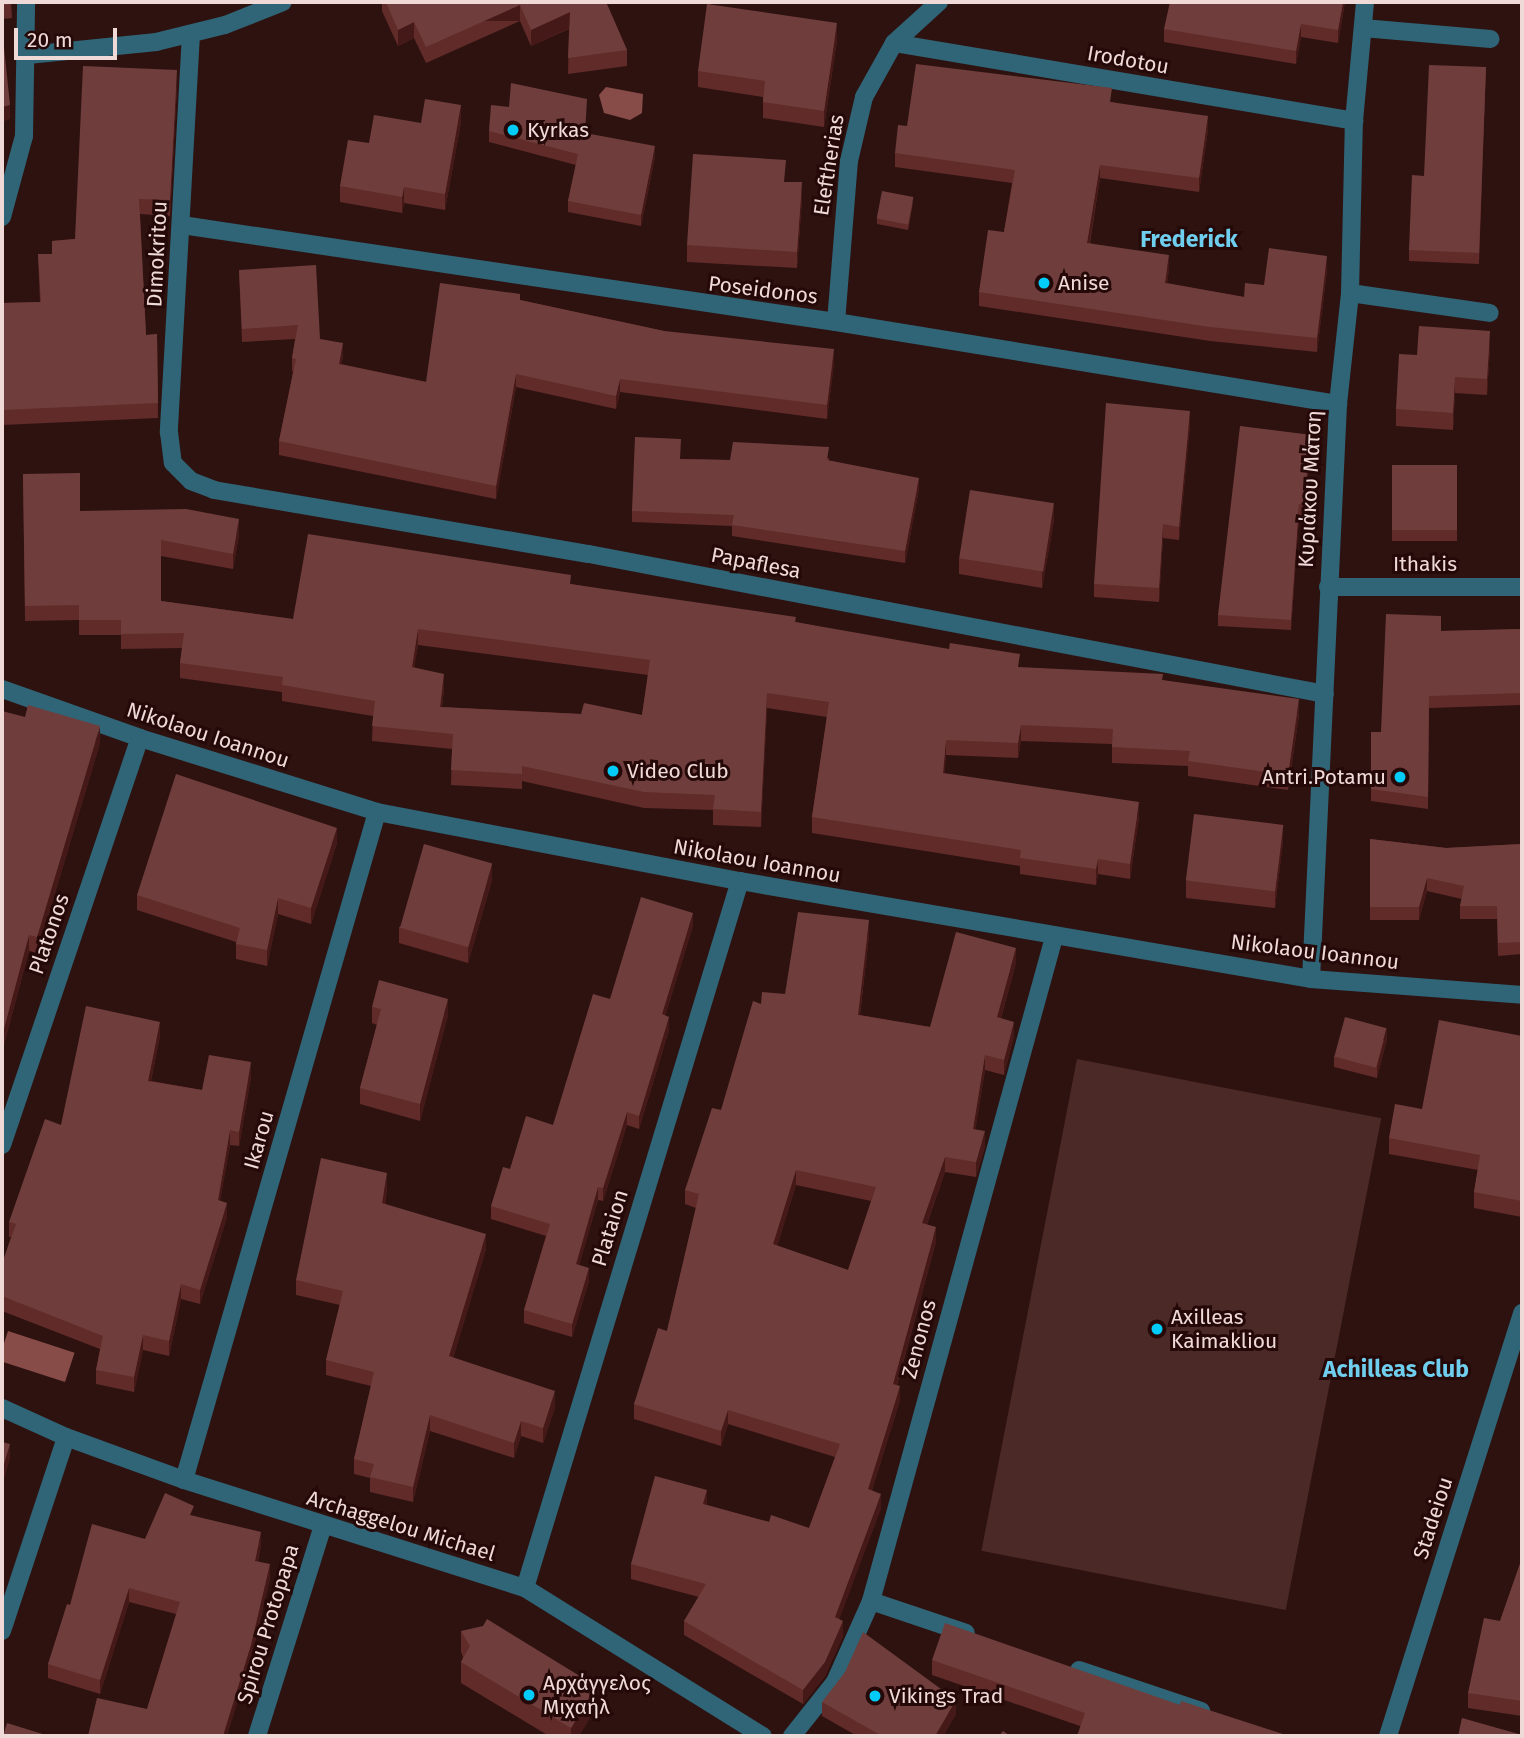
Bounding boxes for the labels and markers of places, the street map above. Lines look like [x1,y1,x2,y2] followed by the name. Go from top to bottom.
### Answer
[527,117,589,143] place label: Kyrkas
[505,122,521,138] marker: Kyrkas
[1058,270,1110,296] place label: Anise
[1036,275,1052,291] marker: Anise
[627,758,729,784] place label: Video Club
[605,763,621,779] marker: Video Club
[1262,764,1386,790] place label: Antri.Potamu
[1392,769,1408,785] marker: Antri.Potamu
[1171,1304,1277,1354] place label: Axilleas Kaimakliou
[1149,1321,1165,1337] marker: Axilleas Kaimakliou
[543,1670,651,1720] place label: Αρχάγγελος Μιχαήλ
[889,1683,1003,1709] place label: Vikings Trad
[521,1687,537,1703] marker: Αρχάγγελος Μιχαήλ
[867,1688,883,1704] marker: Vikings Trad

